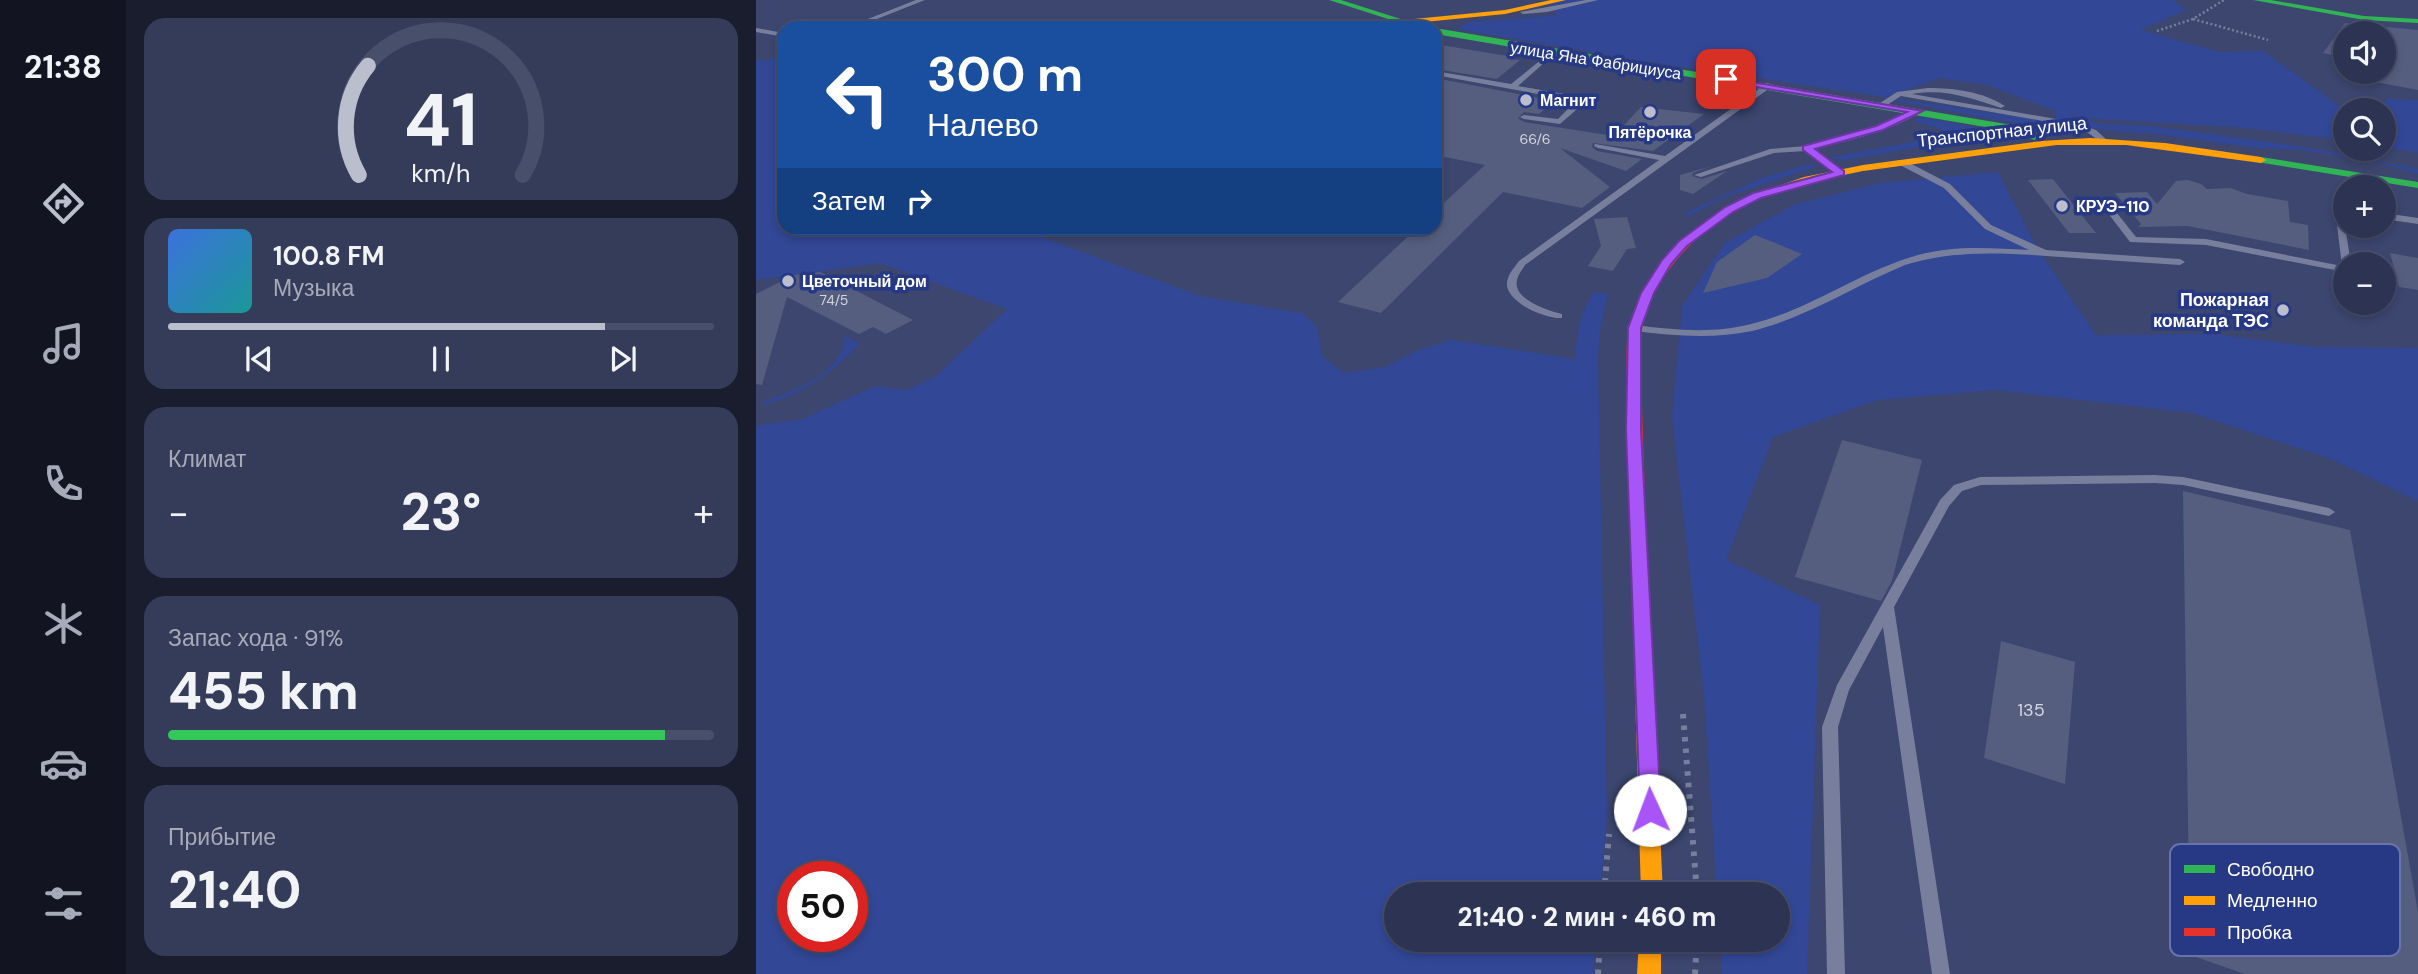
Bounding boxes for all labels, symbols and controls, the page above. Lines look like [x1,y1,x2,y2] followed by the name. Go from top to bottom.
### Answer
[2333,21,2396,315] map controls
[2333,21,2396,84] button: sound
[1509,37,1683,84] street label: улица Яна Фабрициуса
[927,42,1083,106] text: 300 m
[24,46,102,88] text: 21:38
[812,49,903,140] icon: left
[1696,49,1756,109] pin
[1707,60,1745,98] icon: arrive
[404,73,478,168] text: 41
[1540,90,1597,111] place label: Магнит
[1518,92,1534,108] marker: Магнит
[2333,98,2396,161] button: search
[927,104,1039,146] text: Налево
[1642,104,1658,120] marker: Пятёрочка
[1916,111,2089,153] street label: Транспортная улица
[1609,122,1692,143] place label: Пятёрочка
[1520,130,1550,148] house number: 66/6
[411,157,471,190] text: km/h
[2333,175,2396,238] button: +
[39,179,88,228] icon: directions
[900,182,938,220] icon: right
[812,184,886,218] text: Затем
[2076,196,2149,217] place label: КРУЭ-110
[2054,198,2070,214] marker: КРУЭ-110
[273,239,385,273] text: 100.8 FM
[2333,252,2396,315] button: −
[802,271,927,292] place label: Цветочный дом
[273,273,354,303] text: Музыка
[780,273,796,289] marker: Цветочный дом
[2153,288,2269,333] place label: Пожарная команда ТЭС
[820,291,848,309] house number: 74/5
[2275,302,2291,318] marker: Пожарная команда ТЭС
[39,319,88,368] icon: music
[240,340,278,378] icon: previous
[422,340,460,378] icon: pause
[604,340,642,378] icon: next
[168,444,246,474] text: Климат
[39,459,88,508] icon: phone
[401,478,481,546] text: 23°
[168,488,189,538] text: −
[693,488,714,538] text: +
[39,599,88,648] icon: climate
[168,623,343,653] text: Запас хода · 91%
[168,657,359,725] text: 455 km
[2017,698,2045,722] house number: 135
[39,739,88,788] icon: car
[1613,773,1687,847] position arrow
[168,822,276,852] text: Прибытие
[2170,844,2400,956] legend
[168,856,302,924] text: 21:40
[2227,857,2314,882] text: Свободно
[777,861,868,952] speed limit sign: 50
[39,879,88,928] icon: filters
[2227,888,2317,913] text: Медленно
[1458,900,1716,934] text: 21:40 · 2 мин · 460 m
[2227,920,2292,945] text: Пробка

